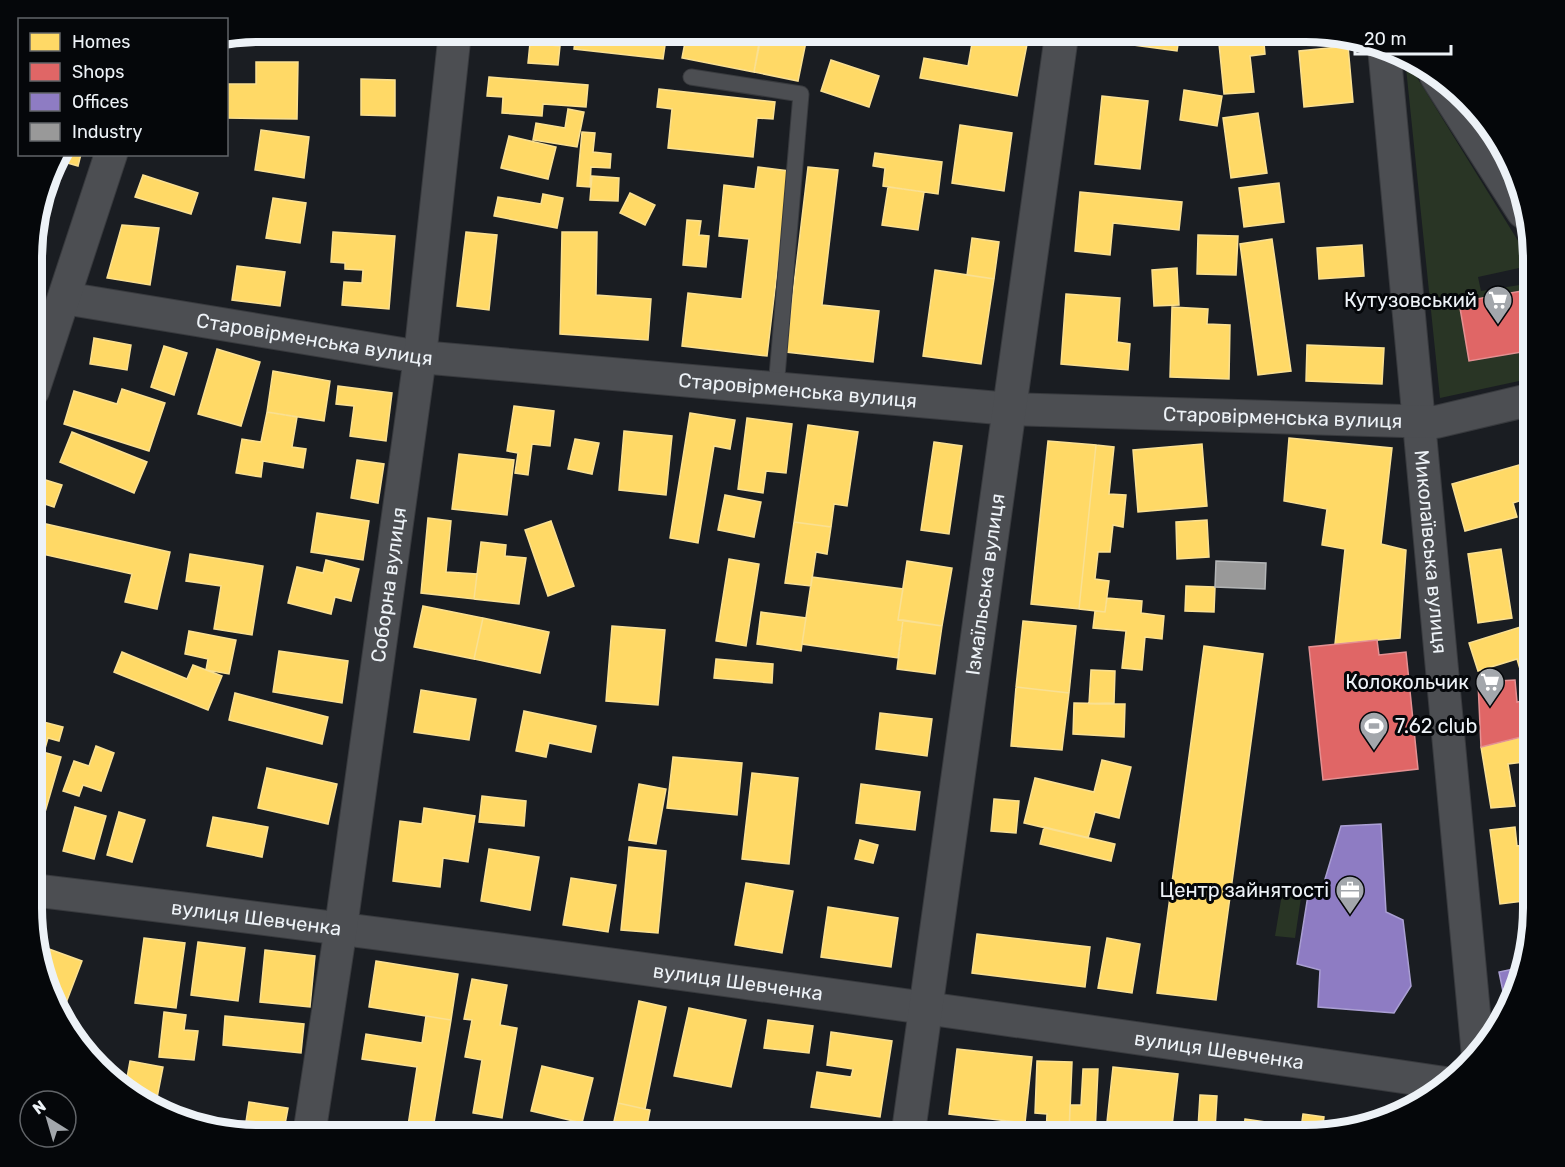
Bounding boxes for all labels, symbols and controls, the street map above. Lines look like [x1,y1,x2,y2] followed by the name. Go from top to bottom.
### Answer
[18,18,228,156] legend
[1355,18,1451,56] scale bar
[1364,28,1406,50] text: 20 m
[72,31,130,53] text: Homes
[72,61,124,83] text: Shops
[72,91,129,113] text: Offices
[72,121,142,143] text: Industry
[1482,284,1514,326] supermarket icon: Кутузовський
[1344,288,1477,312] place label: Кутузовський
[194,308,434,370] street label: Старовірменська вулиця
[677,368,918,413] street label: Старовірменська вулиця
[1163,402,1403,433] street label: Старовірменська вулиця
[1410,449,1452,655] street label: Миколаївська вулиця
[960,492,1009,677] street label: Ізмаїльська вулиця
[366,505,411,664] street label: Соборна вулиця
[1474,666,1506,708] supermarket icon: Колокольчик
[1345,670,1469,694] place label: Колокольчик
[1358,710,1390,752] sports icon: 7.62 club
[1395,714,1477,738] place label: 7.62 club
[1334,874,1366,916] office icon: Центр зайнятості
[1160,878,1329,902] place label: Центр зайнятості
[170,895,343,941] street label: вулиця Шевченка
[652,958,825,1006] street label: вулиця Шевченка
[1133,1026,1306,1074] street label: вулиця Шевченка
[18,1089,78,1149] north arrow
[29,1096,50,1118] text: N

